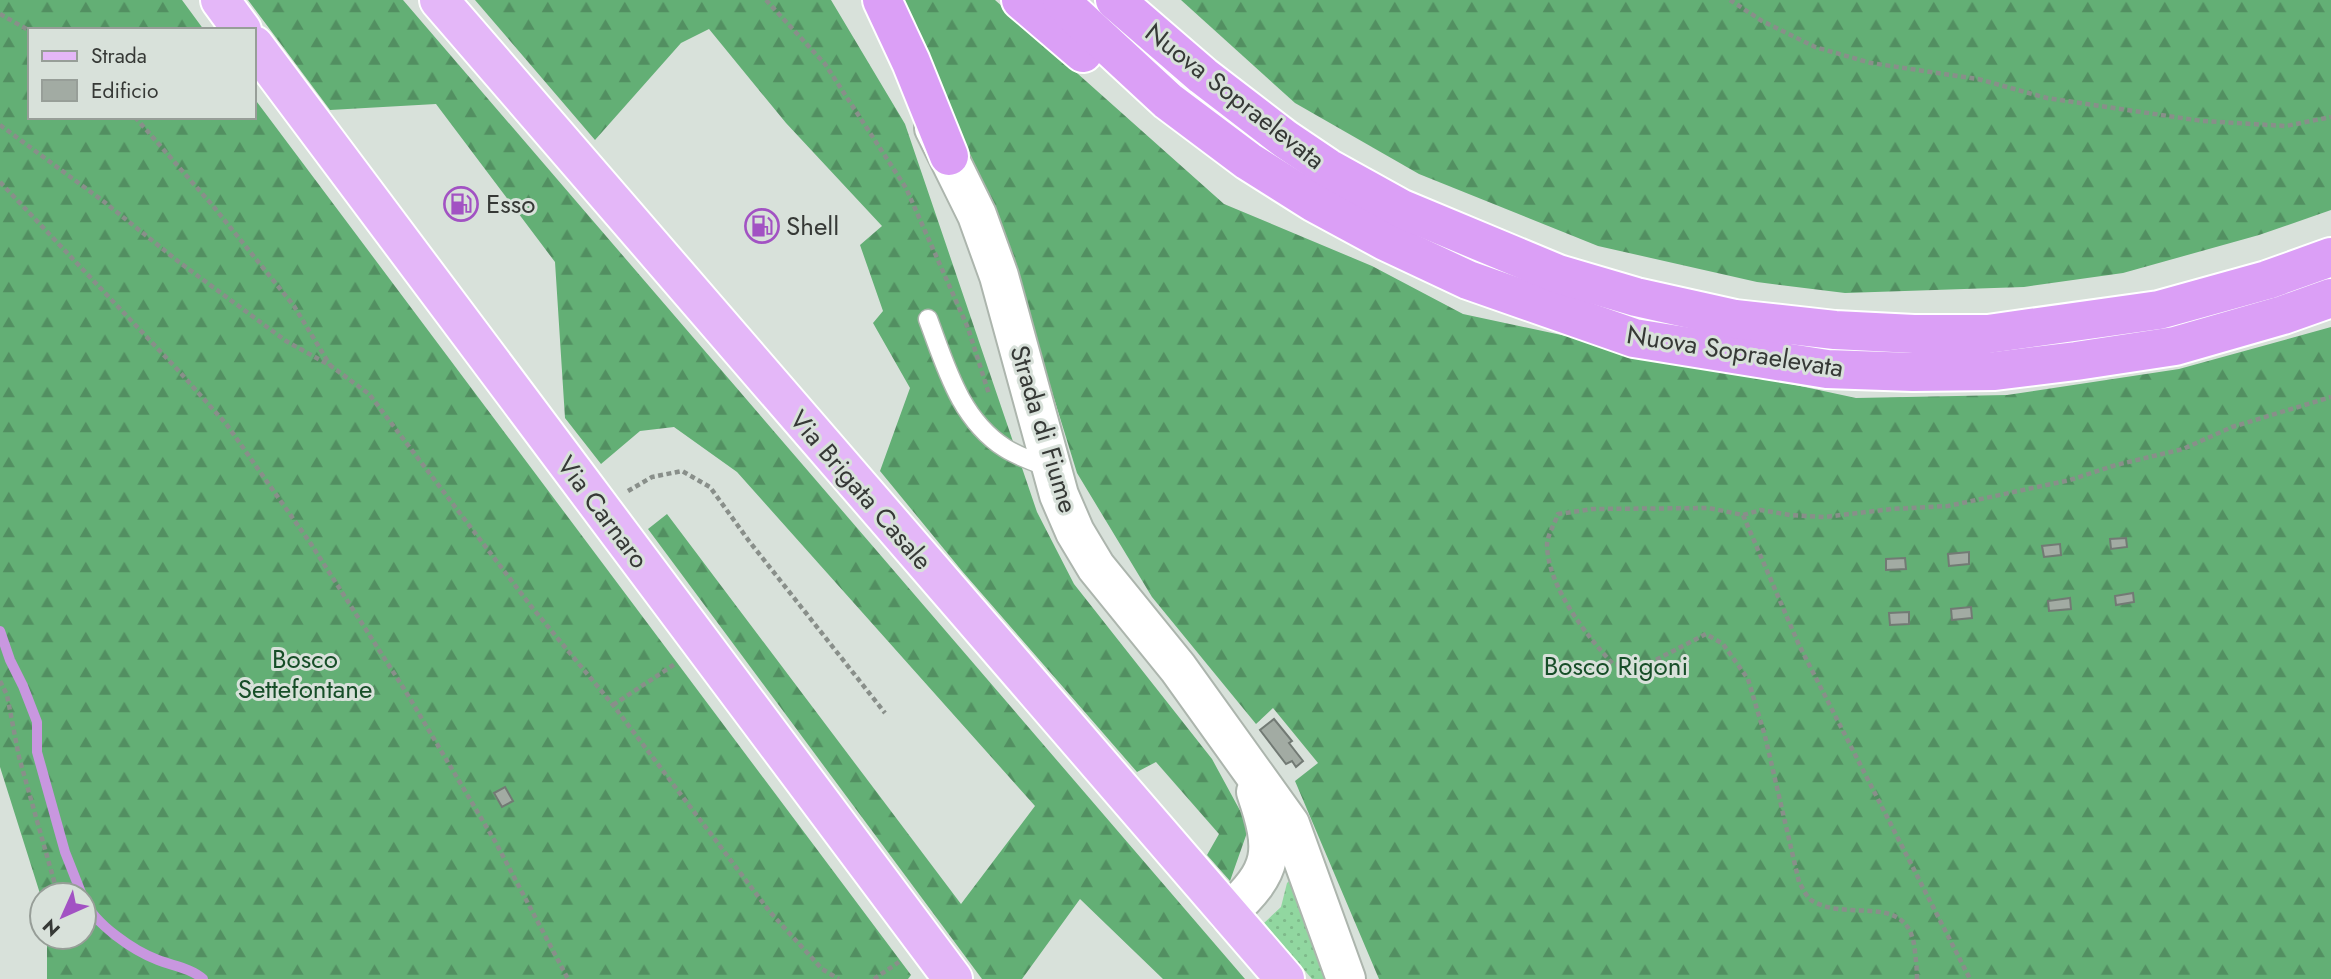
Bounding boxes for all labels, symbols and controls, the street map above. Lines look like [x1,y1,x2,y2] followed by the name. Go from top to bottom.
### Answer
[1137,14,1333,178] street label: Nuova Sopraelevata
[28,28,256,119] legend
[91,41,147,71] text: Strada
[91,76,158,106] text: Edificio
[442,185,480,223] fuel station icon: Esso
[486,185,535,223] place label: Esso
[743,207,781,245] fuel station icon: Shell
[786,207,839,245] place label: Shell
[1624,315,1846,387] street label: Nuova Sopraelevata
[1000,340,1088,518] street label: Strada di Fiume
[781,402,941,578] street label: Via Brigata Casale
[548,448,658,576] street label: Via Carnaro
[238,640,372,708] park label: Bosco Settefontane
[1544,647,1688,685] park label: Bosco Rigoni
[28,881,98,951] north arrow
[36,913,66,943] text: N

